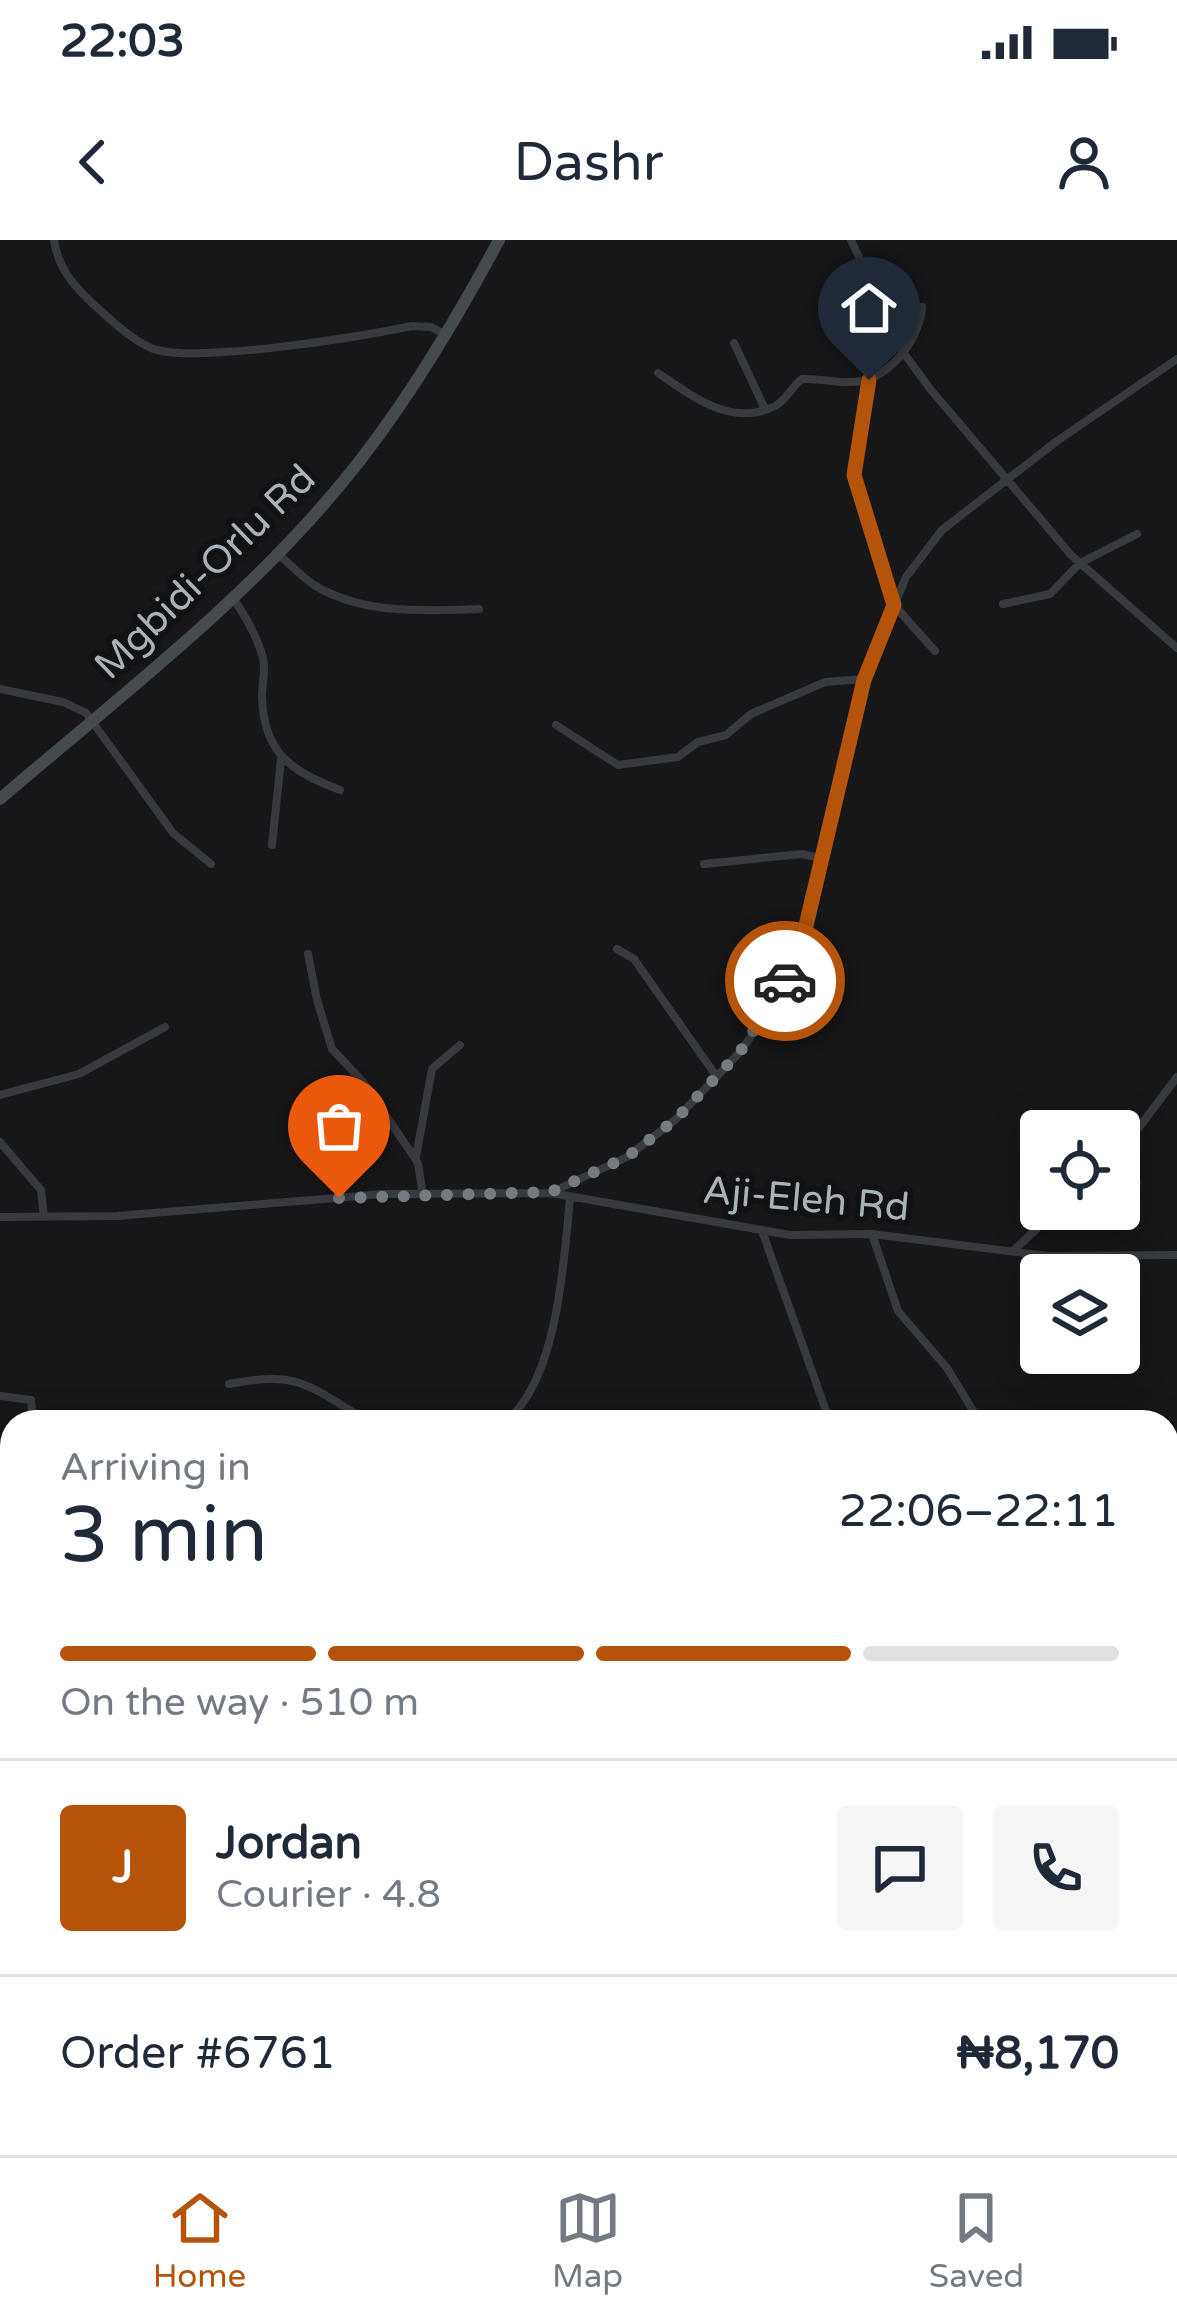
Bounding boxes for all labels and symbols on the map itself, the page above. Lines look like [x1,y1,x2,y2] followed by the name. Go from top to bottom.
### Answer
[818,257,920,380] pin
[85,455,325,689] street label: Mgbidi-Orlu Rd
[725,921,845,1041] courier
[288,1075,390,1198] pin
[701,1167,911,1231] street label: Aji-Eleh Rd

